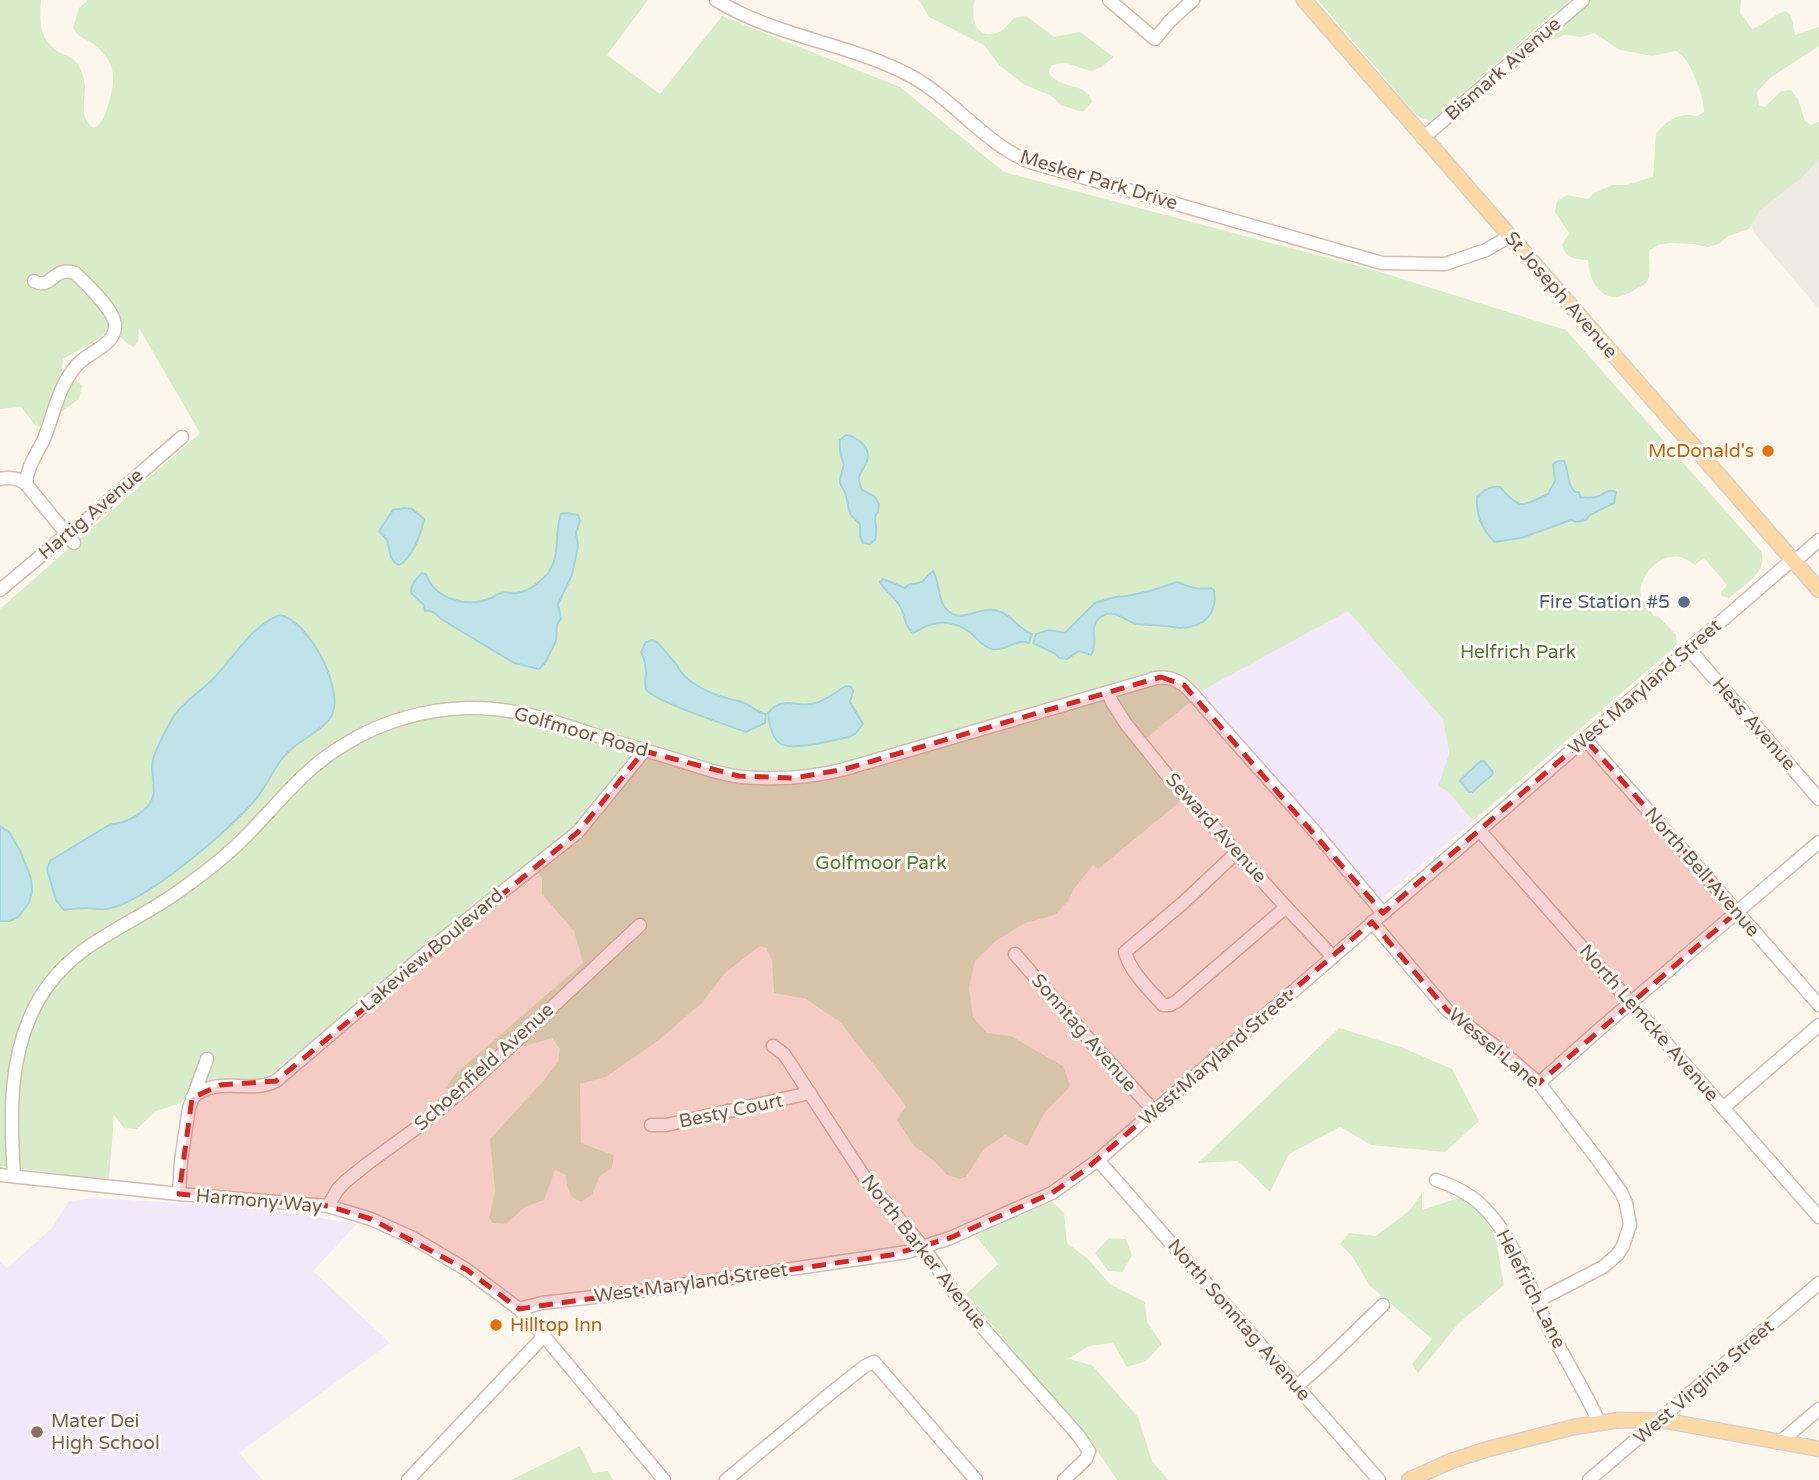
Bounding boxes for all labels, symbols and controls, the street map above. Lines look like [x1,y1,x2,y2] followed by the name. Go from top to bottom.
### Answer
[1441,13,1565,125] street label: Bismark Avenue
[1018,146,1180,214] street label: Mesker Park Drive
[1500,227,1622,363] street label: St Joseph Avenue
[1648,440,1754,462] place label: McDonald's
[1760,443,1776,459] marker: McDonald's
[34,464,148,564] street label: Hartig Avenue
[1539,591,1670,613] place label: Fire Station #5
[1676,594,1692,610] marker: Fire Station #5
[1564,615,1726,759] street label: West Maryland Street
[1460,641,1576,663] park label: Helfrich Park
[1708,673,1800,775] street label: Hess Avenue
[511,702,651,762] street label: Golfmoor Road
[1161,769,1271,887] street label: Seward Avenue
[1640,803,1764,941] street label: North Bell Avenue
[815,852,947,874] park label: Golfmoor Park
[356,884,508,1016] street label: Lakeview Boulevard
[1575,940,1723,1106] street label: North Lemcke Avenue
[1027,970,1141,1096] street label: Sonntag Avenue
[1135,986,1297,1130] street label: West Maryland Street
[410,999,558,1135] street label: Schoenfield Avenue
[1444,1004,1544,1092] street label: Wessel Lane
[677,1089,785,1133] street label: Besty Court
[857,1170,991,1334] street label: North Barker Avenue
[195,1185,323,1217] street label: Harmony Way
[1492,1226,1570,1352] street label: Helefrich Lane
[1163,1235,1315,1405] street label: North Sonntag Avenue
[593,1259,789,1307] street label: West Maryland Street
[510,1314,602,1336] place label: Hilltop Inn
[1630,1315,1778,1449] street label: West Virginia Street
[488,1317,504,1333] marker: Hilltop Inn
[51,1410,160,1454] place label: Mater Dei High School
[29,1424,45,1440] marker: Mater Dei High School

